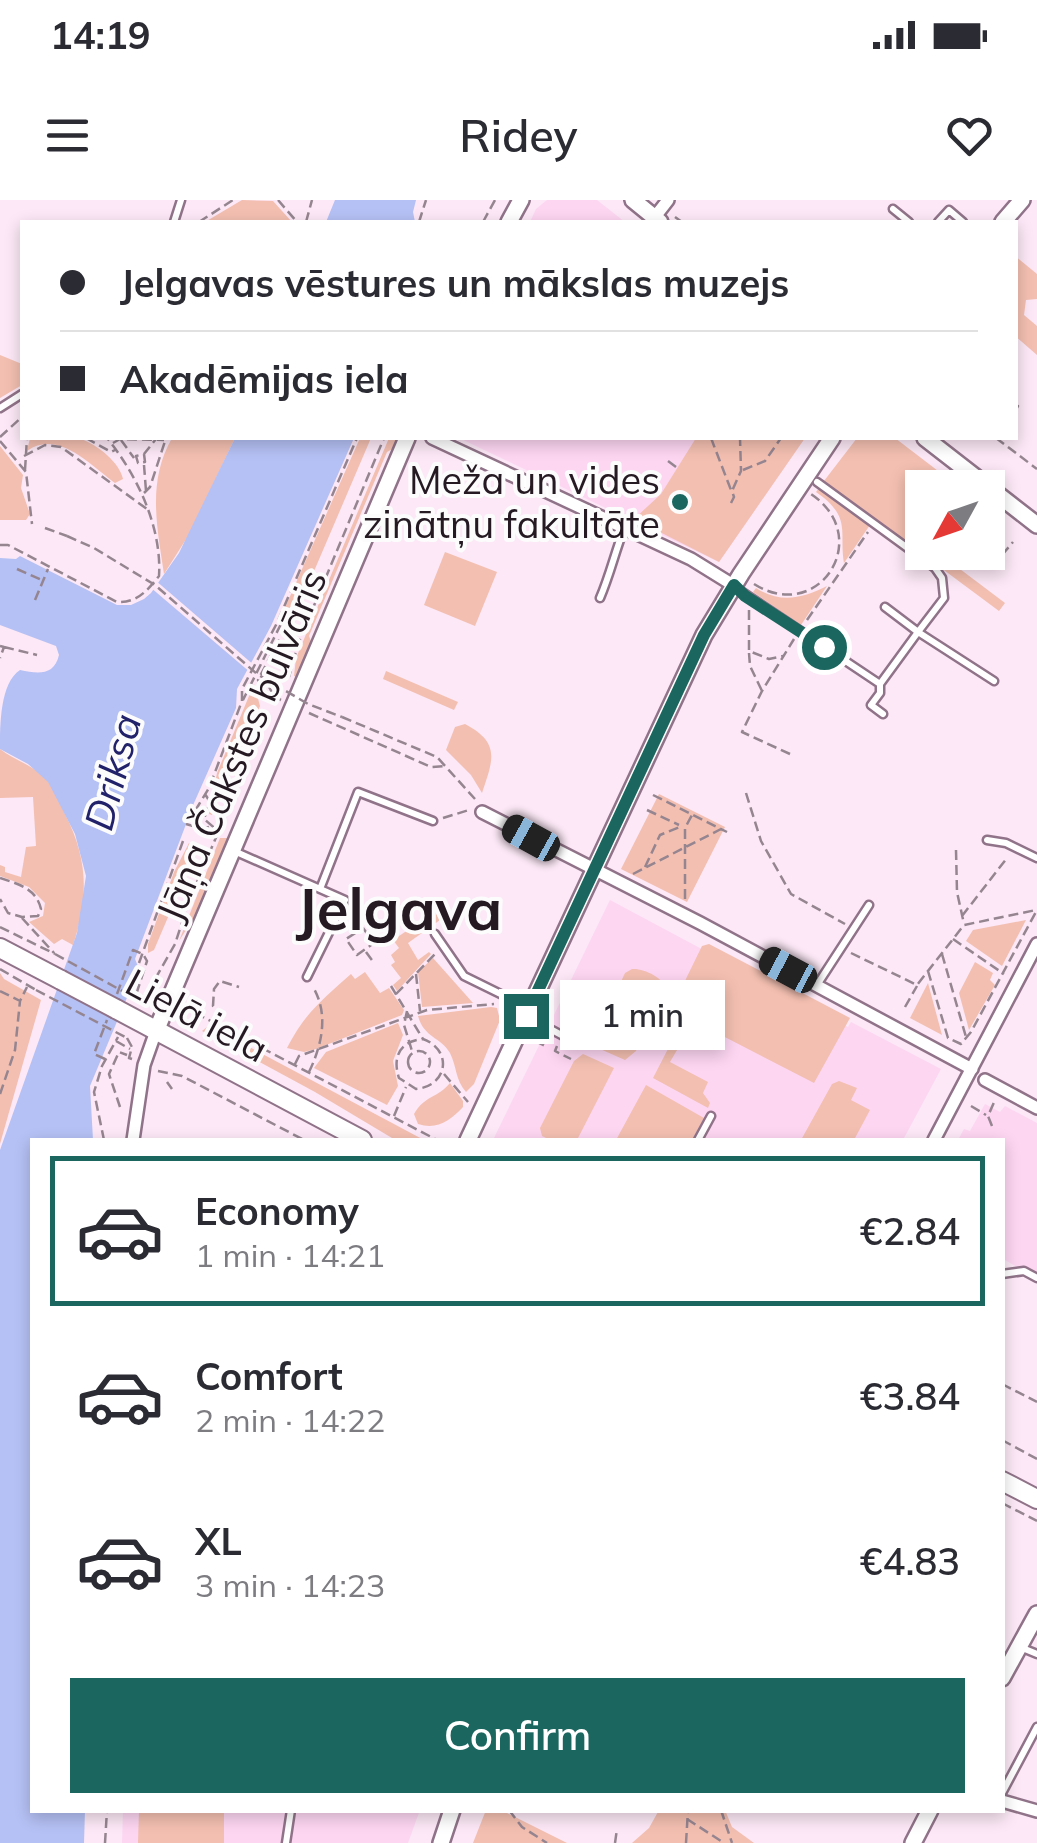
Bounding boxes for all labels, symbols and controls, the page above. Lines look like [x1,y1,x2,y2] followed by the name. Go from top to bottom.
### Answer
[50,11,151,59] text: 14:19
[459,107,578,163] text: Ridey
[40,108,95,163] icon: menu
[942,108,997,163] icon: heart
[120,259,789,307] text: Jelgavas vēstures un mākslas muzejs
[120,355,408,403] text: Akadēmijas iela
[363,456,660,549] place label: Meža un vides zinātņu fakultāte
[905,470,1005,570] north arrow
[905,470,1005,570] map controls
[669,491,691,513] marker: Meža un vides zinātņu fakultāte
[145,562,338,928] street label: Jāņa Čakstes bulvāris
[802,625,847,670] route start
[73,709,151,835] water label: Driksa
[497,810,565,866] car
[296,872,502,945] district label: Jelgava
[754,943,822,997] car
[118,958,276,1072] street label: Lielā iela
[561,981,726,1051] callout: 1 min
[504,994,549,1039] route end
[601,995,684,1035] text: 1 min
[75,1186,165,1276] icon: car
[195,1187,359,1235] text: Economy
[860,1207,960,1255] text: €2.84
[195,1235,385,1275] text: 1 min · 14:21
[75,1351,165,1441] icon: car
[195,1352,343,1400] text: Comfort
[860,1372,960,1420] text: €3.84
[195,1400,385,1440] text: 2 min · 14:22
[75,1516,165,1606] icon: car
[195,1517,242,1565] text: XL
[860,1537,960,1585] text: €4.83
[195,1565,385,1605] text: 3 min · 14:23
[70,1678,965,1793] button: Confirm

